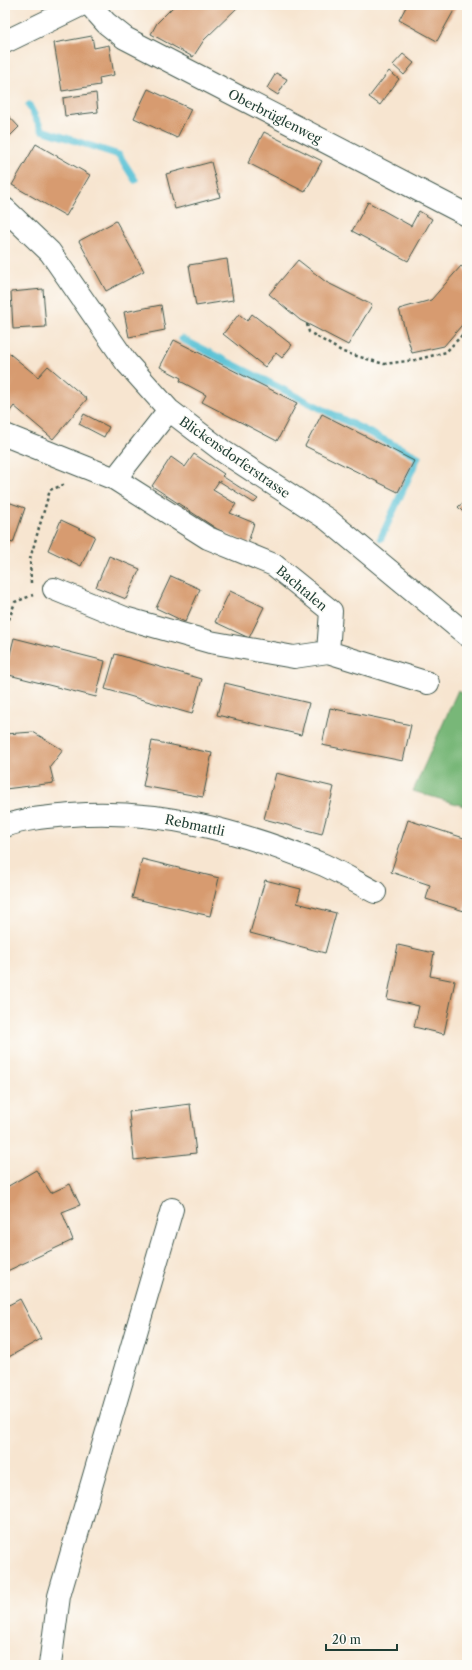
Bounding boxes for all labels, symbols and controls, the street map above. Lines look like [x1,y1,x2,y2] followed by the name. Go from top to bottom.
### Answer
[226,86,325,147] street label: Oberbrüglenweg
[177,413,293,501] street label: Blickensdorferstrasse
[273,562,331,614] street label: Bachtalen
[164,811,226,839] street label: Rebmattli
[326,1626,397,1652] scale bar
[332,1632,361,1647] text: 20 m

